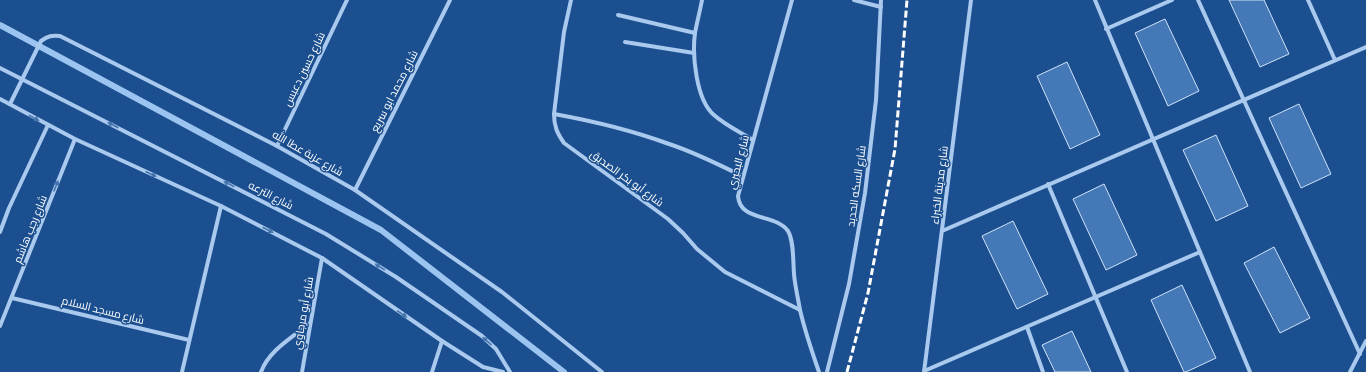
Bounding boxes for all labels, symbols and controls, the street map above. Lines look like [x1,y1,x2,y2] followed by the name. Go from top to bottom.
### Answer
[279,29,329,109] street label: شارع حسين دعبس
[366,47,422,135] street label: شارع محمد ابو سريع
[28,114,40,121] one-way arrow
[108,122,119,128] one-way arrow
[270,126,346,180] street label: شارع عزبة عطا الله
[723,133,754,191] street label: شارع البحيري
[842,144,870,228] street label: شارع السكه الحديد
[926,145,952,225] street label: شارع مدينة الخبراء
[587,146,667,210] street label: شارع أبو بكر الصديق
[146,171,157,177] one-way arrow
[246,177,296,213] street label: شارع الترعه
[54,180,60,192] one-way arrow
[223,181,235,187] one-way arrow
[9,193,51,265] street label: شارع رجب هاشم
[263,227,274,234] one-way arrow
[375,263,385,271] one-way arrow
[289,275,318,351] street label: شارع أبو مرجاوي
[60,292,146,328] street label: شارع مسجد السلام
[397,310,408,318] one-way arrow
[482,337,491,346] one-way arrow

